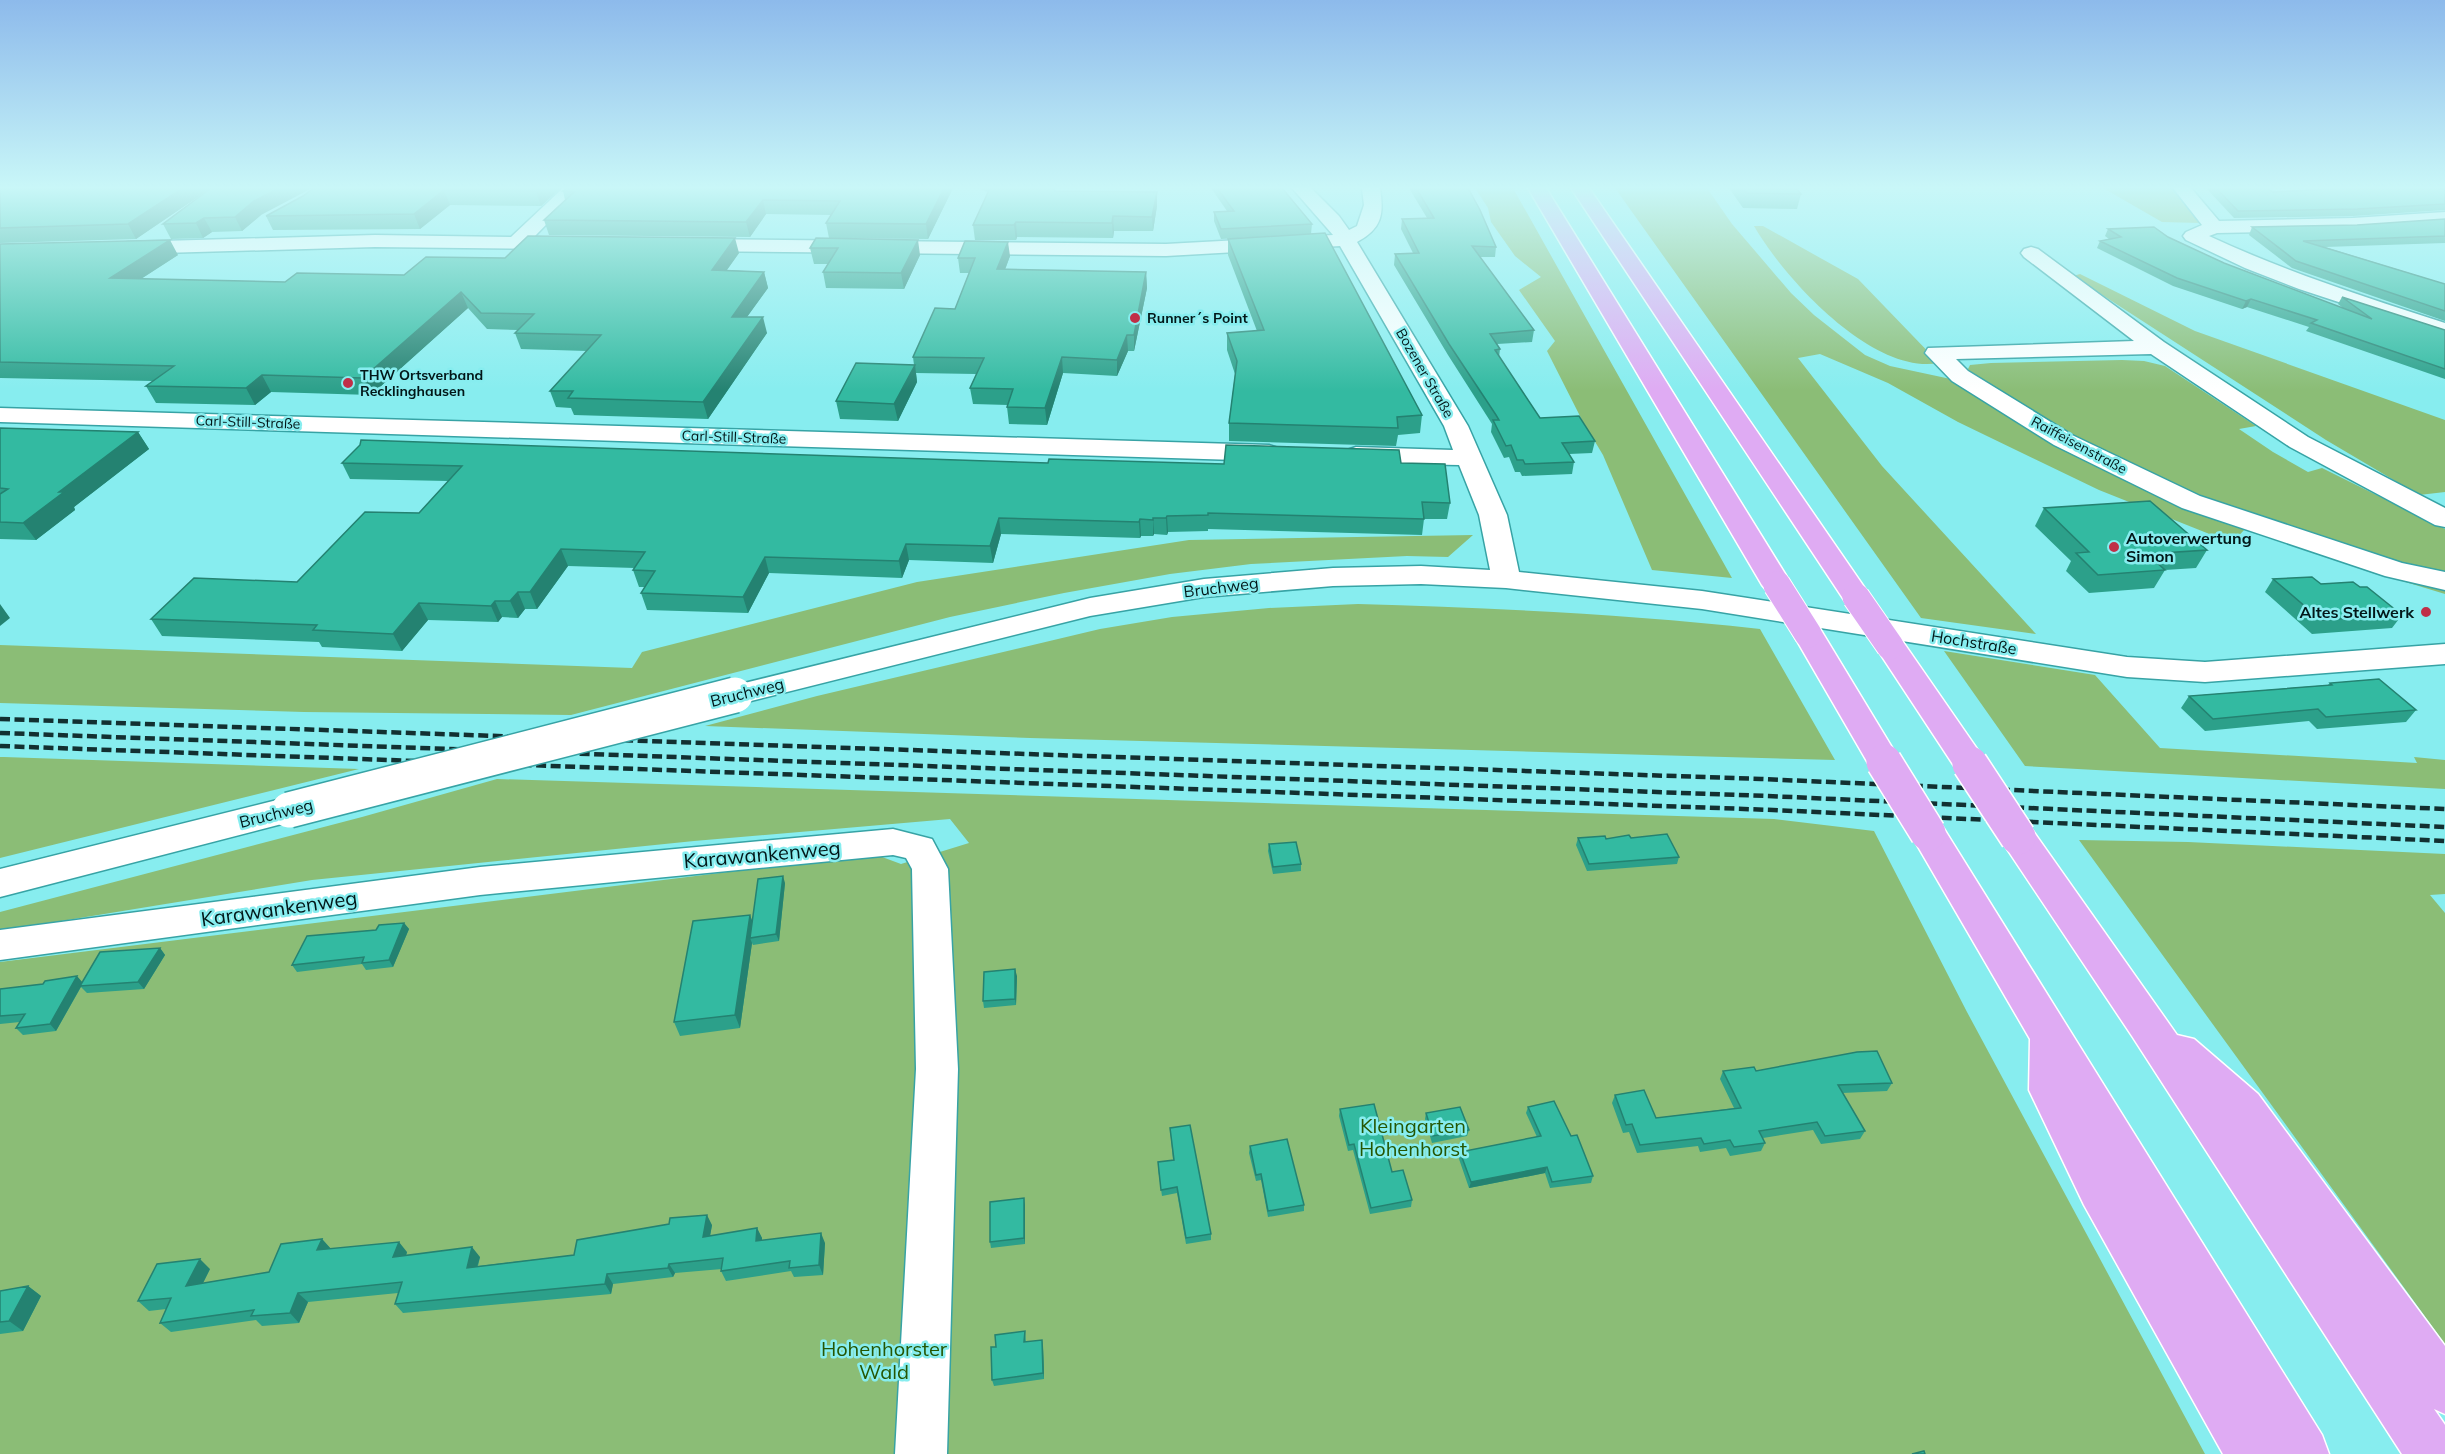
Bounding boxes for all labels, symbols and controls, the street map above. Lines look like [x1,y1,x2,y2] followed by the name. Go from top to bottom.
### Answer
[1147,309,1248,327] place label: Runner´s Point
[1128,311,1142,325] marker: Runner´s Point
[1392,325,1458,421] street label: Bozener Straße
[360,366,483,400] place label: THW Ortsverband Recklinghausen
[341,376,355,390] marker: THW Ortsverband Recklinghausen
[195,411,301,433] street label: Carl-Still-Straße
[2028,412,2130,478] street label: Raiffeisenstraße
[681,426,787,448] street label: Carl-Still-Straße
[2126,528,2252,566] place label: Autoverwertung Simon
[2107,540,2121,554] marker: Autoverwertung Simon
[1182,572,1260,602] street label: Bruchweg
[2299,602,2415,622] place label: Altes Stellwerk
[2419,605,2433,619] marker: Altes Stellwerk
[1930,625,2018,659] street label: Hochstraße
[708,673,786,711] street label: Bruchweg
[237,794,315,832] street label: Bruchweg
[683,835,841,873] street label: Karawankenweg
[199,885,359,931] street label: Karawankenweg
[1359,1113,1467,1161] park label: Kleingarten Hohenhorst
[821,1336,948,1384] park label: Hohenhorster Wald

